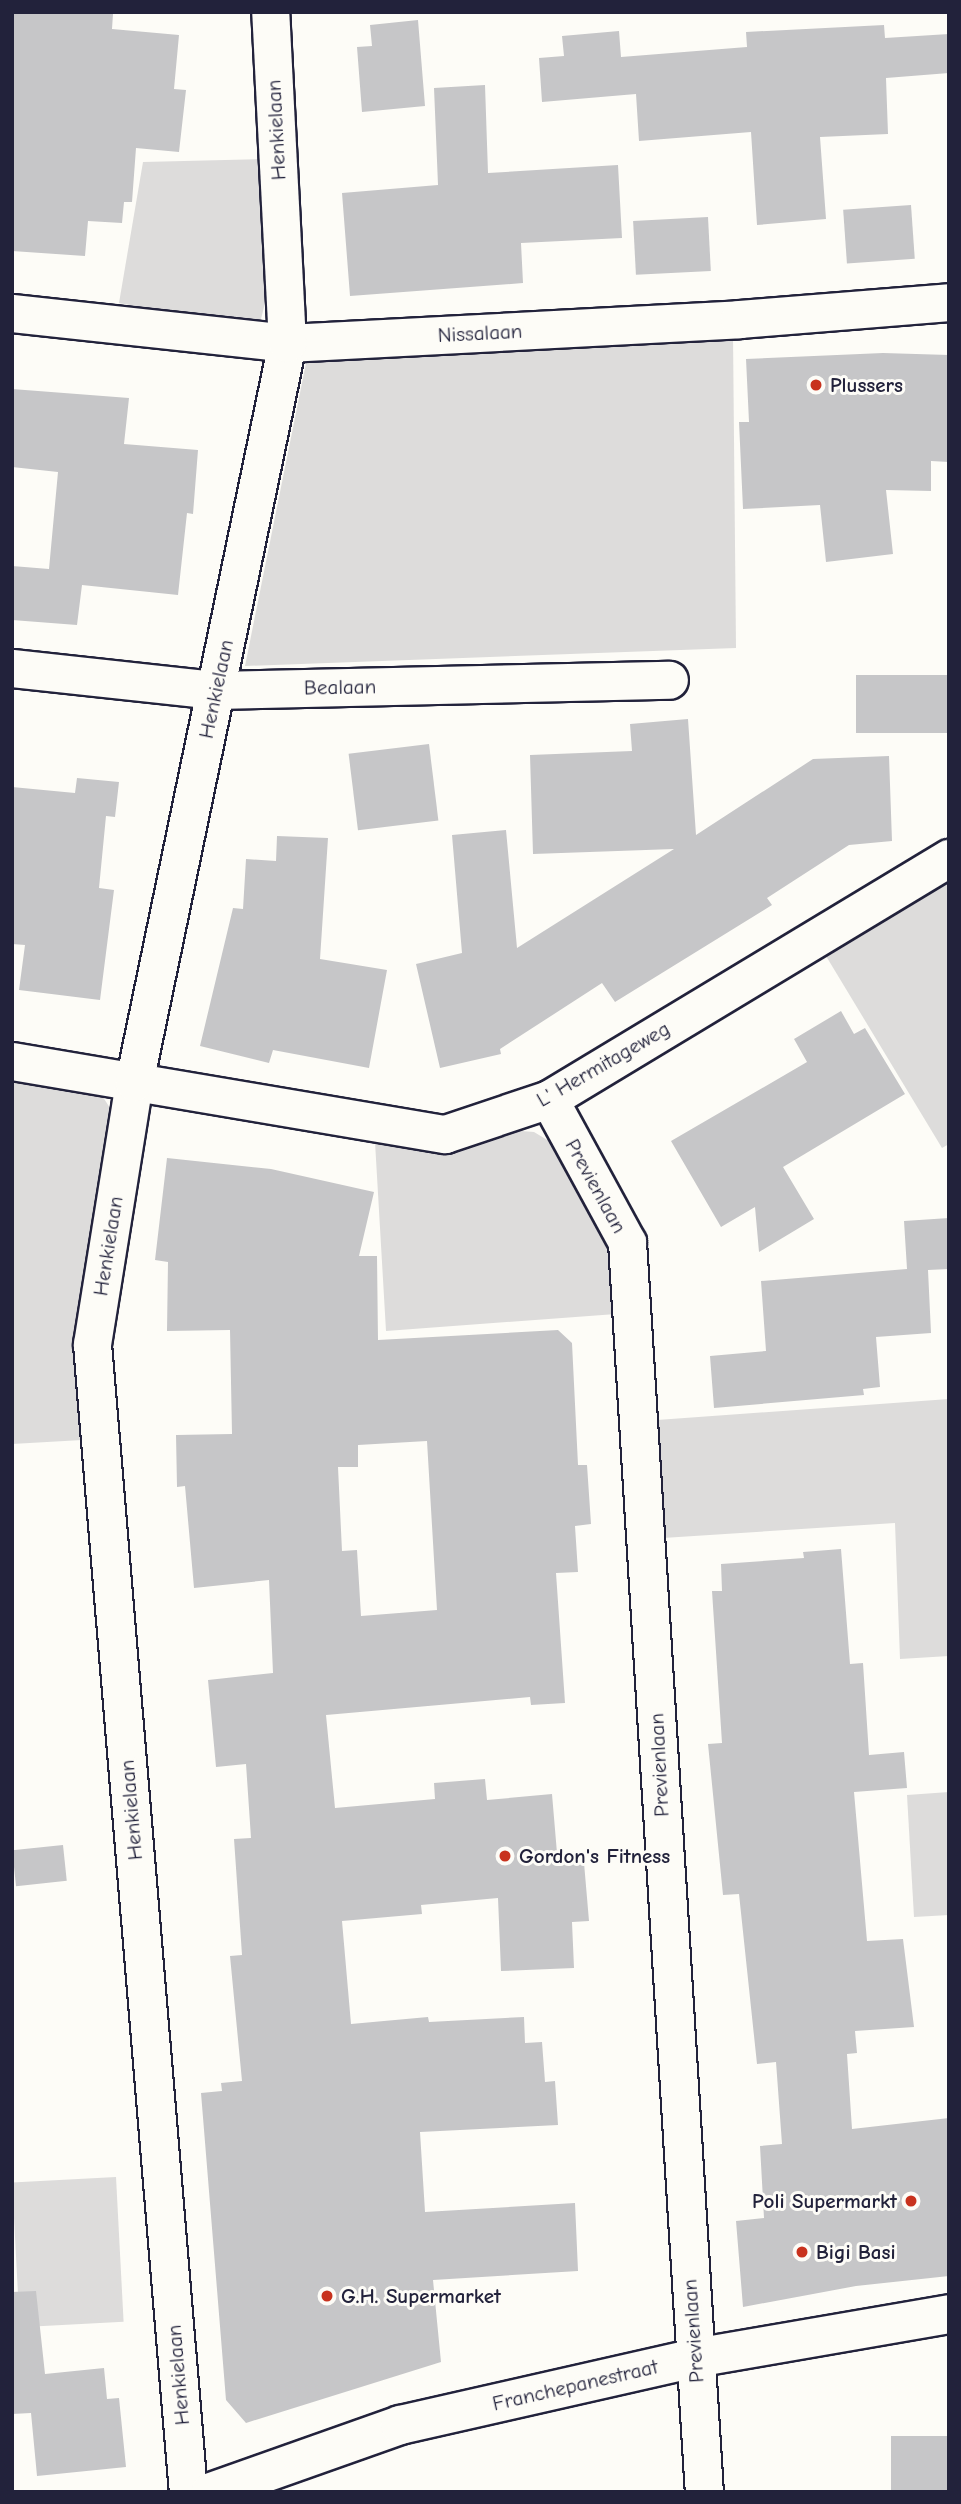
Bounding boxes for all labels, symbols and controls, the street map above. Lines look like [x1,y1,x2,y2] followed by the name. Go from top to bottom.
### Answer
[261,79,291,181] street label: Henkielaan
[437,318,523,348] street label: Nissalaan
[830,372,903,398] place label: Plussers
[808,377,824,393] marker: Plussers
[193,637,239,741] street label: Henkielaan
[304,674,376,700] street label: Bealaan
[532,1016,674,1112] street label: L' Hermitageweg
[560,1135,632,1237] street label: Previenlaan
[88,1194,128,1298] street label: Henkielaan
[644,1713,674,1817] street label: Previenlaan
[114,1759,148,1861] street label: Henkielaan
[519,1843,670,1869] place label: Gordon's Fitness
[497,1848,513,1864] marker: Gordon's Fitness
[752,2188,897,2214] place label: Poli Supermarkt
[903,2193,919,2209] marker: Poli Supermarkt
[816,2239,896,2265] place label: Bigi Basi
[794,2244,810,2260] marker: Bigi Basi
[677,2278,709,2384] street label: Previenlaan
[341,2283,501,2309] place label: G.H. Supermarket
[319,2288,335,2304] marker: G.H. Supermarket
[161,2324,195,2426] street label: Henkielaan
[490,2354,660,2416] street label: Franchepanestraat

